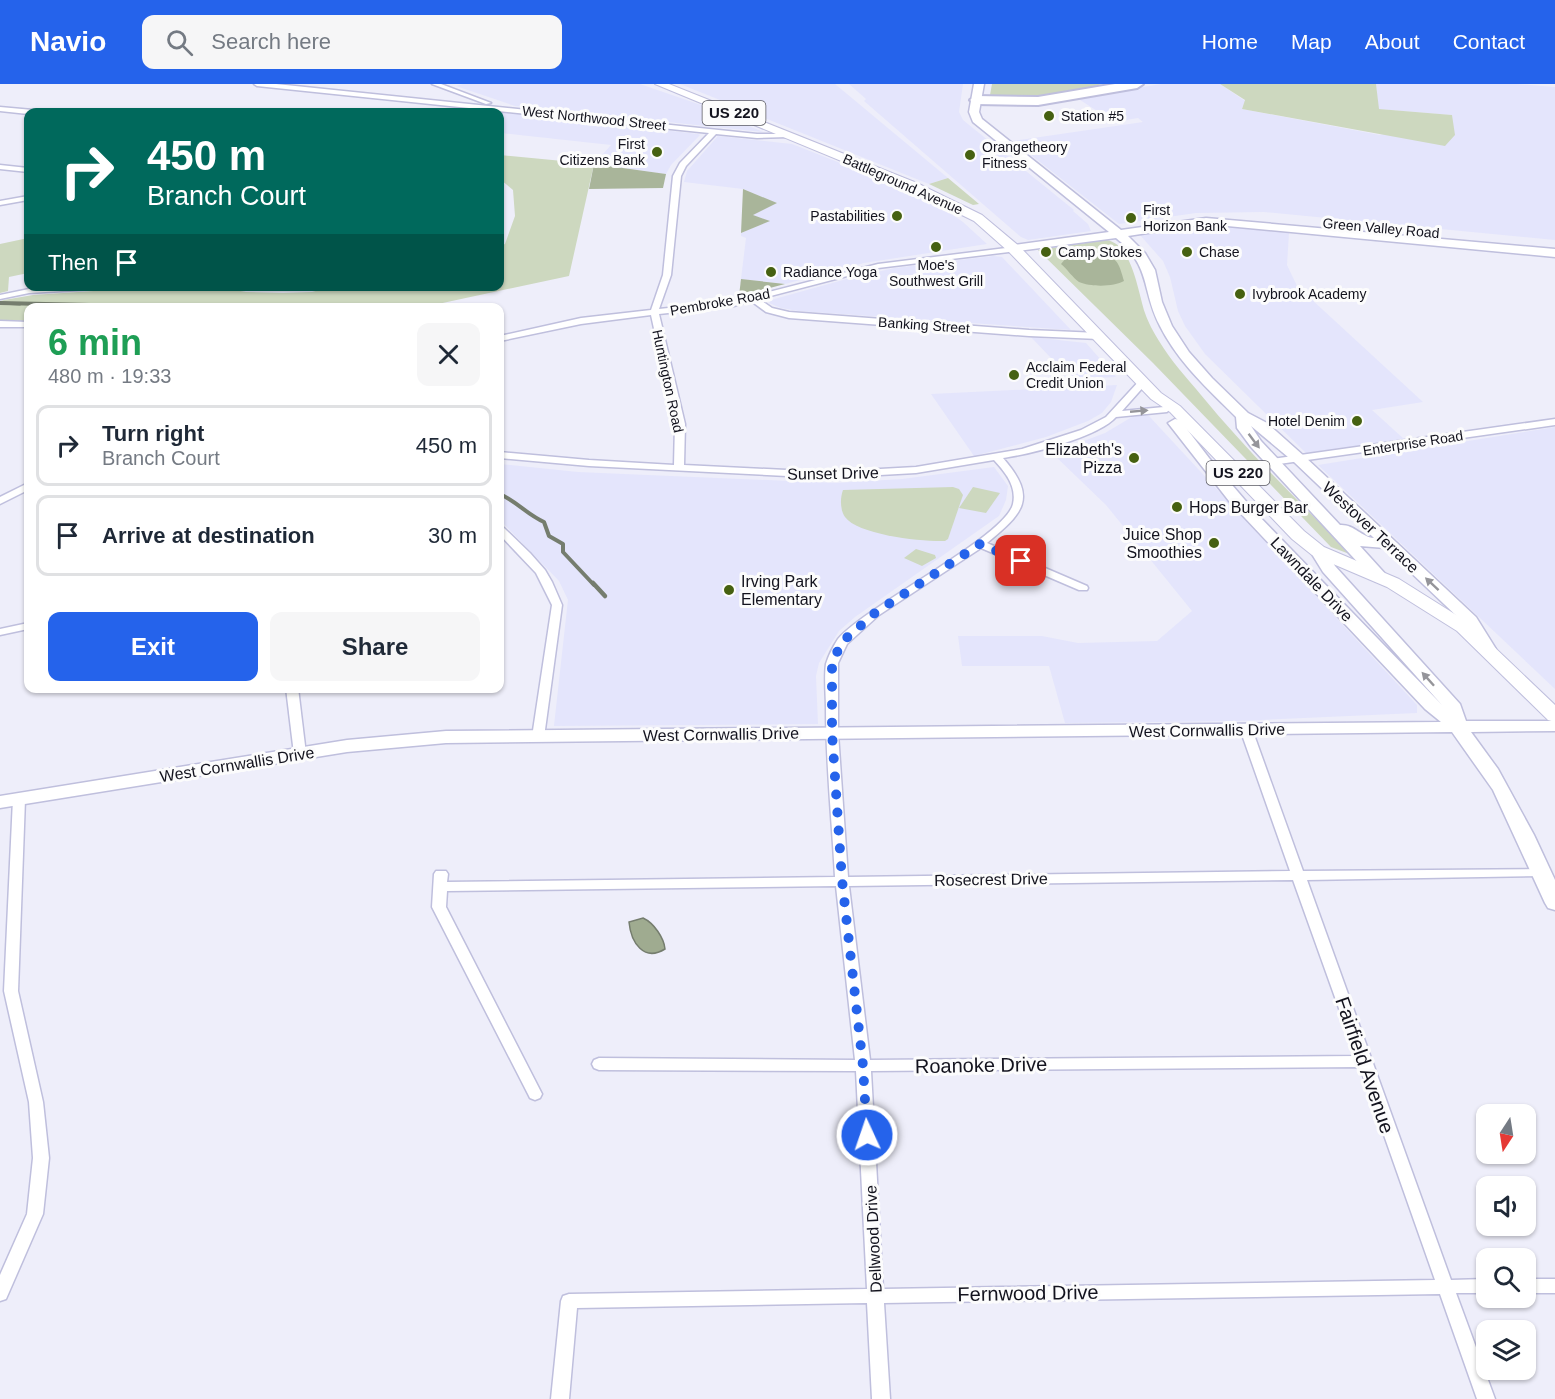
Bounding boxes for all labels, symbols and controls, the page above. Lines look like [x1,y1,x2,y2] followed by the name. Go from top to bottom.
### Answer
[142,15,562,69] search box
[30,26,106,57] text: Navio
[163,26,196,59] icon: search
[211,29,331,54] text: Search here
[1202,30,1258,53] text: Home
[1291,30,1332,53] text: Map
[1365,30,1420,53] text: About
[1453,30,1525,53] text: Contact
[702,101,766,125] road number: US 220
[521,102,667,134] street label: West Northwood Street
[1061,108,1124,124] place label: Station #5
[1042,109,1056,123] marker: Station #5
[48,132,126,210] icon: right
[147,132,266,179] text: 450 m
[559,136,646,168] place label: First Citizens Bank
[982,139,1068,171] place label: Orangetheory Fitness
[650,145,664,159] marker: First Citizens Bank
[963,148,977,162] marker: Orangetheory Fitness
[840,150,966,218] street label: Battleground Avenue
[147,181,306,211] text: Branch Court
[1143,202,1228,234] place label: First Horizon Bank
[810,208,885,224] place label: Pastabilities
[890,209,904,223] marker: Pastabilities
[1124,211,1138,225] marker: First Horizon Bank
[1322,215,1440,241] street label: Green Valley Road
[929,240,943,254] marker: Moe's Southwest Grill
[1058,244,1142,260] place label: Camp Stokes
[1199,244,1240,260] place label: Chase
[1039,245,1053,259] marker: Camp Stokes
[1180,245,1194,259] marker: Chase
[110,246,143,279] icon: arrive
[48,250,98,275] text: Then
[889,257,983,289] place label: Moe's Southwest Grill
[783,264,877,280] place label: Radiance Yoga
[764,265,778,279] marker: Radiance Yoga
[669,285,771,319] street label: Pembroke Road
[1252,286,1366,302] place label: Ivybrook Academy
[1233,287,1247,301] marker: Ivybrook Academy
[878,314,970,336] street label: Banking Street
[48,322,142,363] text: 6 min
[417,323,480,386] button: close
[649,328,687,434] street label: Huntington Road
[1026,359,1126,391] place label: Acclaim Federal Credit Union
[48,365,171,387] text: 480 m · 19:33
[1007,368,1021,382] marker: Acclaim Federal Credit Union
[1129,406,1148,416] one-way arrow
[1268,413,1345,429] place label: Hotel Denim
[1350,414,1364,428] marker: Hotel Denim
[102,421,204,446] text: Turn right
[1362,427,1464,459] street label: Enterprise Road
[51,429,84,462] icon: right
[416,433,477,458] text: 450 m
[1248,433,1260,449] one-way arrow
[1045,441,1122,476] place label: Elizabeth's Pizza
[102,447,220,469] text: Branch Court
[1127,451,1141,465] marker: Elizabeth's Pizza
[1206,461,1270,485] road number: US 220
[787,464,879,483] street label: Sunset Drive
[1319,479,1422,576] street label: Westover Terrace
[1189,499,1309,516] place label: Hops Burger Bar
[1170,500,1184,514] marker: Hops Burger Bar
[51,519,84,552] icon: arrive
[102,523,315,548] text: Arrive at destination
[428,523,477,548] text: 30 m
[1123,526,1202,561] place label: Juice Shop Smoothies
[1267,534,1356,625] street label: Lawndale Drive
[995,535,1046,586] pin
[1207,536,1221,550] marker: Juice Shop Smoothies
[1004,544,1037,577] icon: arrive
[741,573,822,608] place label: Irving Park Elementary
[1424,577,1439,591] one-way arrow
[722,583,736,597] marker: Irving Park Elementary
[48,612,258,681] button: Exit
[270,612,480,681] button: Share
[1422,672,1435,687] one-way arrow
[1129,721,1285,740] street label: West Cornwallis Drive
[643,725,799,744] street label: West Cornwallis Drive
[159,744,316,785] street label: West Cornwallis Drive
[934,870,1048,889] street label: Rosecrest Drive
[1331,994,1399,1136] street label: Fairfield Avenue
[915,1053,1047,1077] street label: Roanoke Drive
[835,1103,899,1167] position arrow
[1476,1104,1536,1164] north arrow
[1476,1104,1536,1380] map controls
[1476,1176,1536,1236] button: sound
[862,1185,885,1293] street label: Dellwood Drive
[1476,1248,1536,1308] button: search
[957,1281,1099,1305] street label: Fernwood Drive
[1476,1320,1536,1380] button: layers

